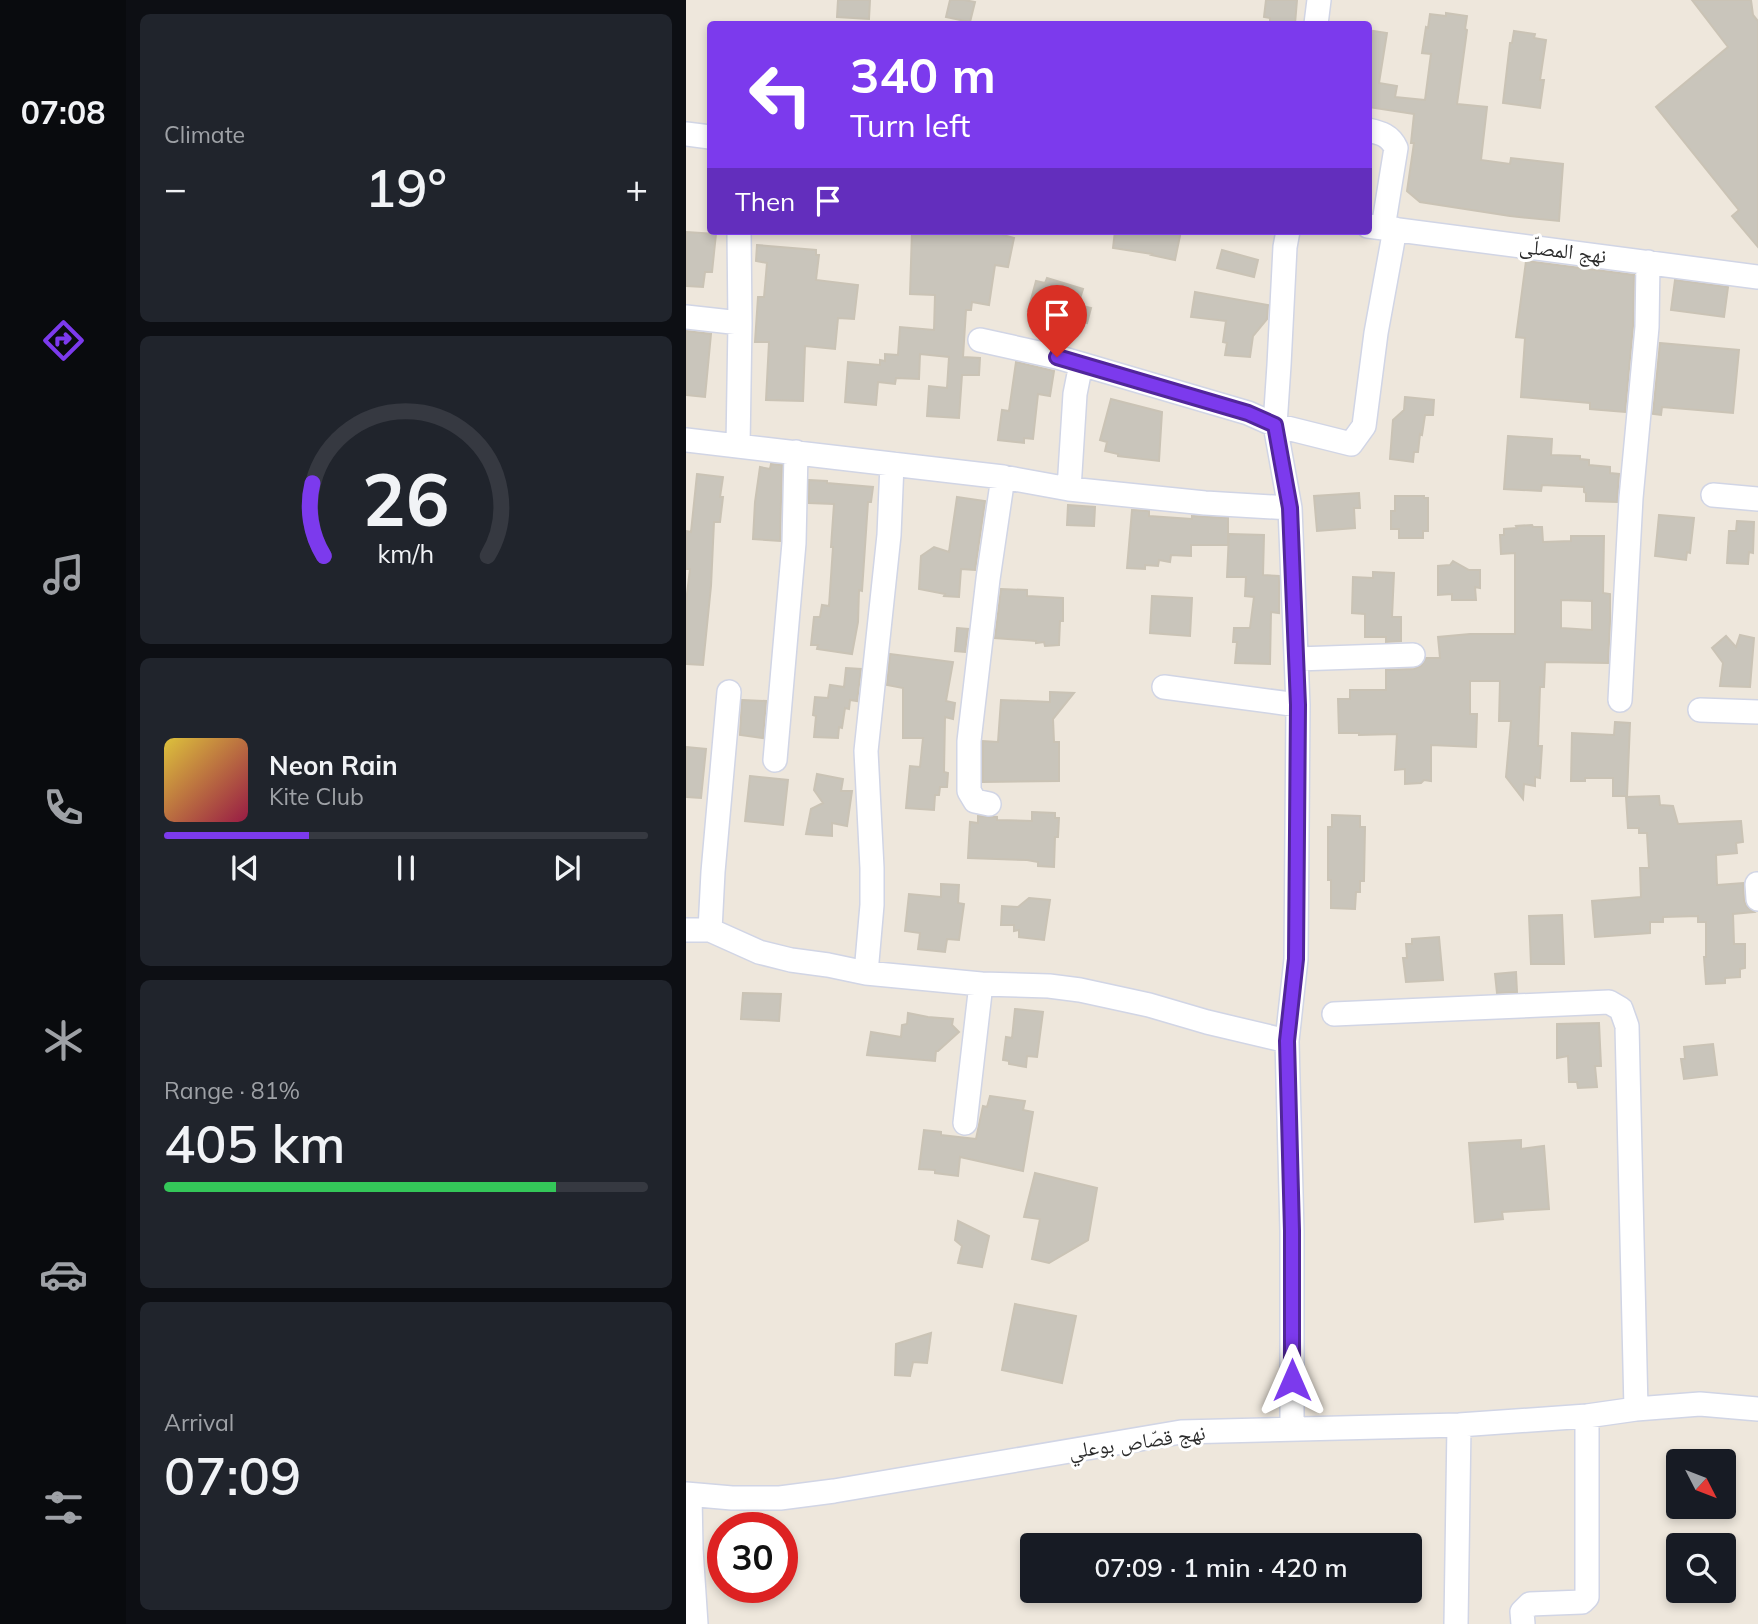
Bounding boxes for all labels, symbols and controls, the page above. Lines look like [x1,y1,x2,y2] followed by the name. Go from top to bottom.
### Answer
[850,44,996,105] text: 340 m
[735,49,826,140] icon: left
[21,92,105,132] text: 07:08
[850,105,970,145] text: Turn left
[164,120,245,149] text: Climate
[365,155,447,220] text: 19°
[164,164,187,212] text: −
[625,164,648,212] text: +
[809,182,847,220] icon: arrive
[735,185,795,218] text: Then
[1518,232,1608,269] street label: نهج المصلّى
[1027,285,1087,357] pin
[1038,296,1076,334] icon: arrive
[39,316,88,365] icon: directions
[362,453,450,544] text: 26
[378,538,434,569] text: km/h
[39,550,88,599] icon: music
[269,749,398,782] text: Neon Rain
[269,782,364,811] text: Kite Club
[39,783,88,832] icon: phone
[226,849,264,887] icon: previous
[387,849,425,887] icon: pause
[548,849,586,887] icon: next
[39,1016,88,1065] icon: climate
[164,1076,300,1105] text: Range · 81%
[164,1111,345,1176] text: 405 km
[39,1250,88,1299] icon: car
[1255,1343,1329,1417] position arrow
[164,1408,234,1437] text: Arrival
[1067,1419,1208,1468] street label: نهج قصّاص بوعلي
[164,1443,301,1508] text: 07:09
[1666,1449,1736,1519] north arrow
[1666,1449,1736,1603] map controls
[39,1483,88,1532] icon: filters
[707,1512,798,1603] speed limit sign: 30
[1666,1533,1736,1603] button: search
[1094,1551,1348,1584] text: 07:09 · 1 min · 420 m

